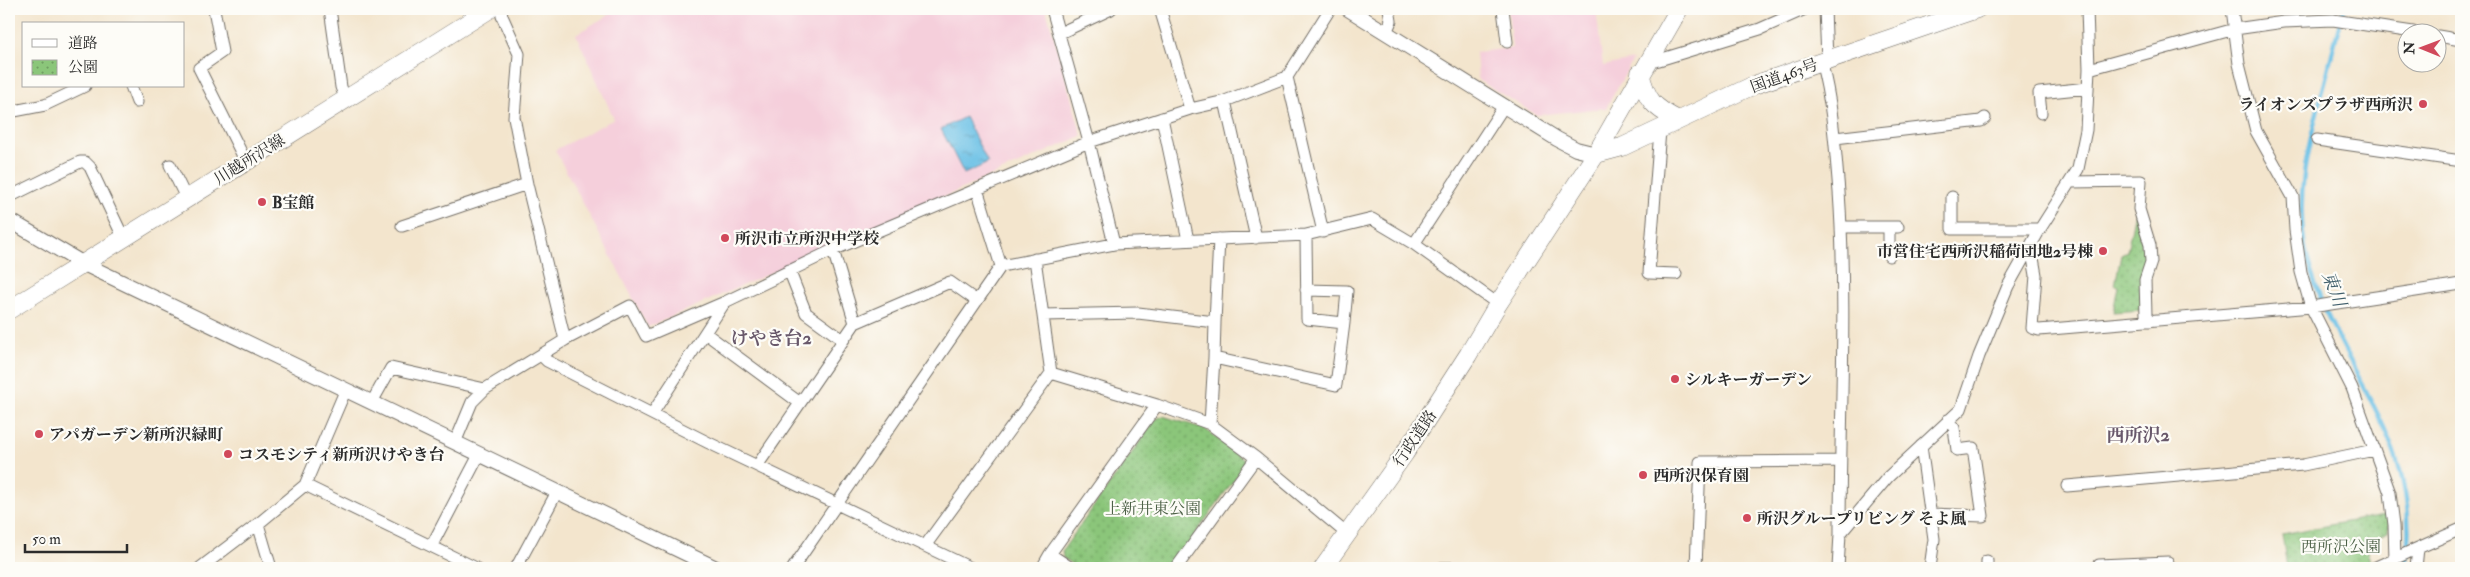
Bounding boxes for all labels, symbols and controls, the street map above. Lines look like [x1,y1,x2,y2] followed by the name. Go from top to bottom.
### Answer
[22,22,185,88] legend
[2398,22,2448,72] north arrow
[68,34,98,53] text: 道路
[2401,41,2418,55] text: N
[1748,54,1821,97] street label: 国道463号
[68,58,98,77] text: 公園
[2238,95,2413,115] place label: ライオンズプラザ西所沢
[2417,98,2429,110] marker: ライオンズプラザ西所沢
[210,130,289,190] street label: 川越所沢線
[272,193,315,213] place label: B宝館
[256,196,268,208] marker: B宝館
[735,229,880,249] place label: 所沢市立所沢中学校
[719,232,731,244] marker: 所沢市立所沢中学校
[1877,242,2093,262] place label: 市営住宅西所沢稲荷団地2号棟
[2097,245,2109,257] marker: 市営住宅西所沢稲荷団地2号棟
[2316,268,2351,312] water label: 東川
[730,327,812,350] district label: けやき台2
[1685,370,1812,390] place label: シルキーガーデン
[1669,373,1681,385] marker: シルキーガーデン
[1389,406,1441,471] street label: 行政道路
[2106,424,2170,447] district label: 西所沢2
[49,425,223,445] place label: アパガーデン新所沢緑町
[33,428,45,440] marker: アパガーデン新所沢緑町
[238,445,445,465] place label: コスモシティ新所沢けやき台
[222,448,234,460] marker: コスモシティ新所沢けやき台
[1653,466,1749,486] place label: 西所沢保育園
[1637,469,1649,481] marker: 西所沢保育園
[1105,499,1201,519] park label: 上新井東公園
[1757,509,1966,529] place label: 所沢グループリビング そよ風
[1741,512,1753,524] marker: 所沢グループリビング そよ風
[25,522,128,554] scale bar
[32,530,61,549] text: 50 m
[2301,537,2381,557] park label: 西所沢公園

